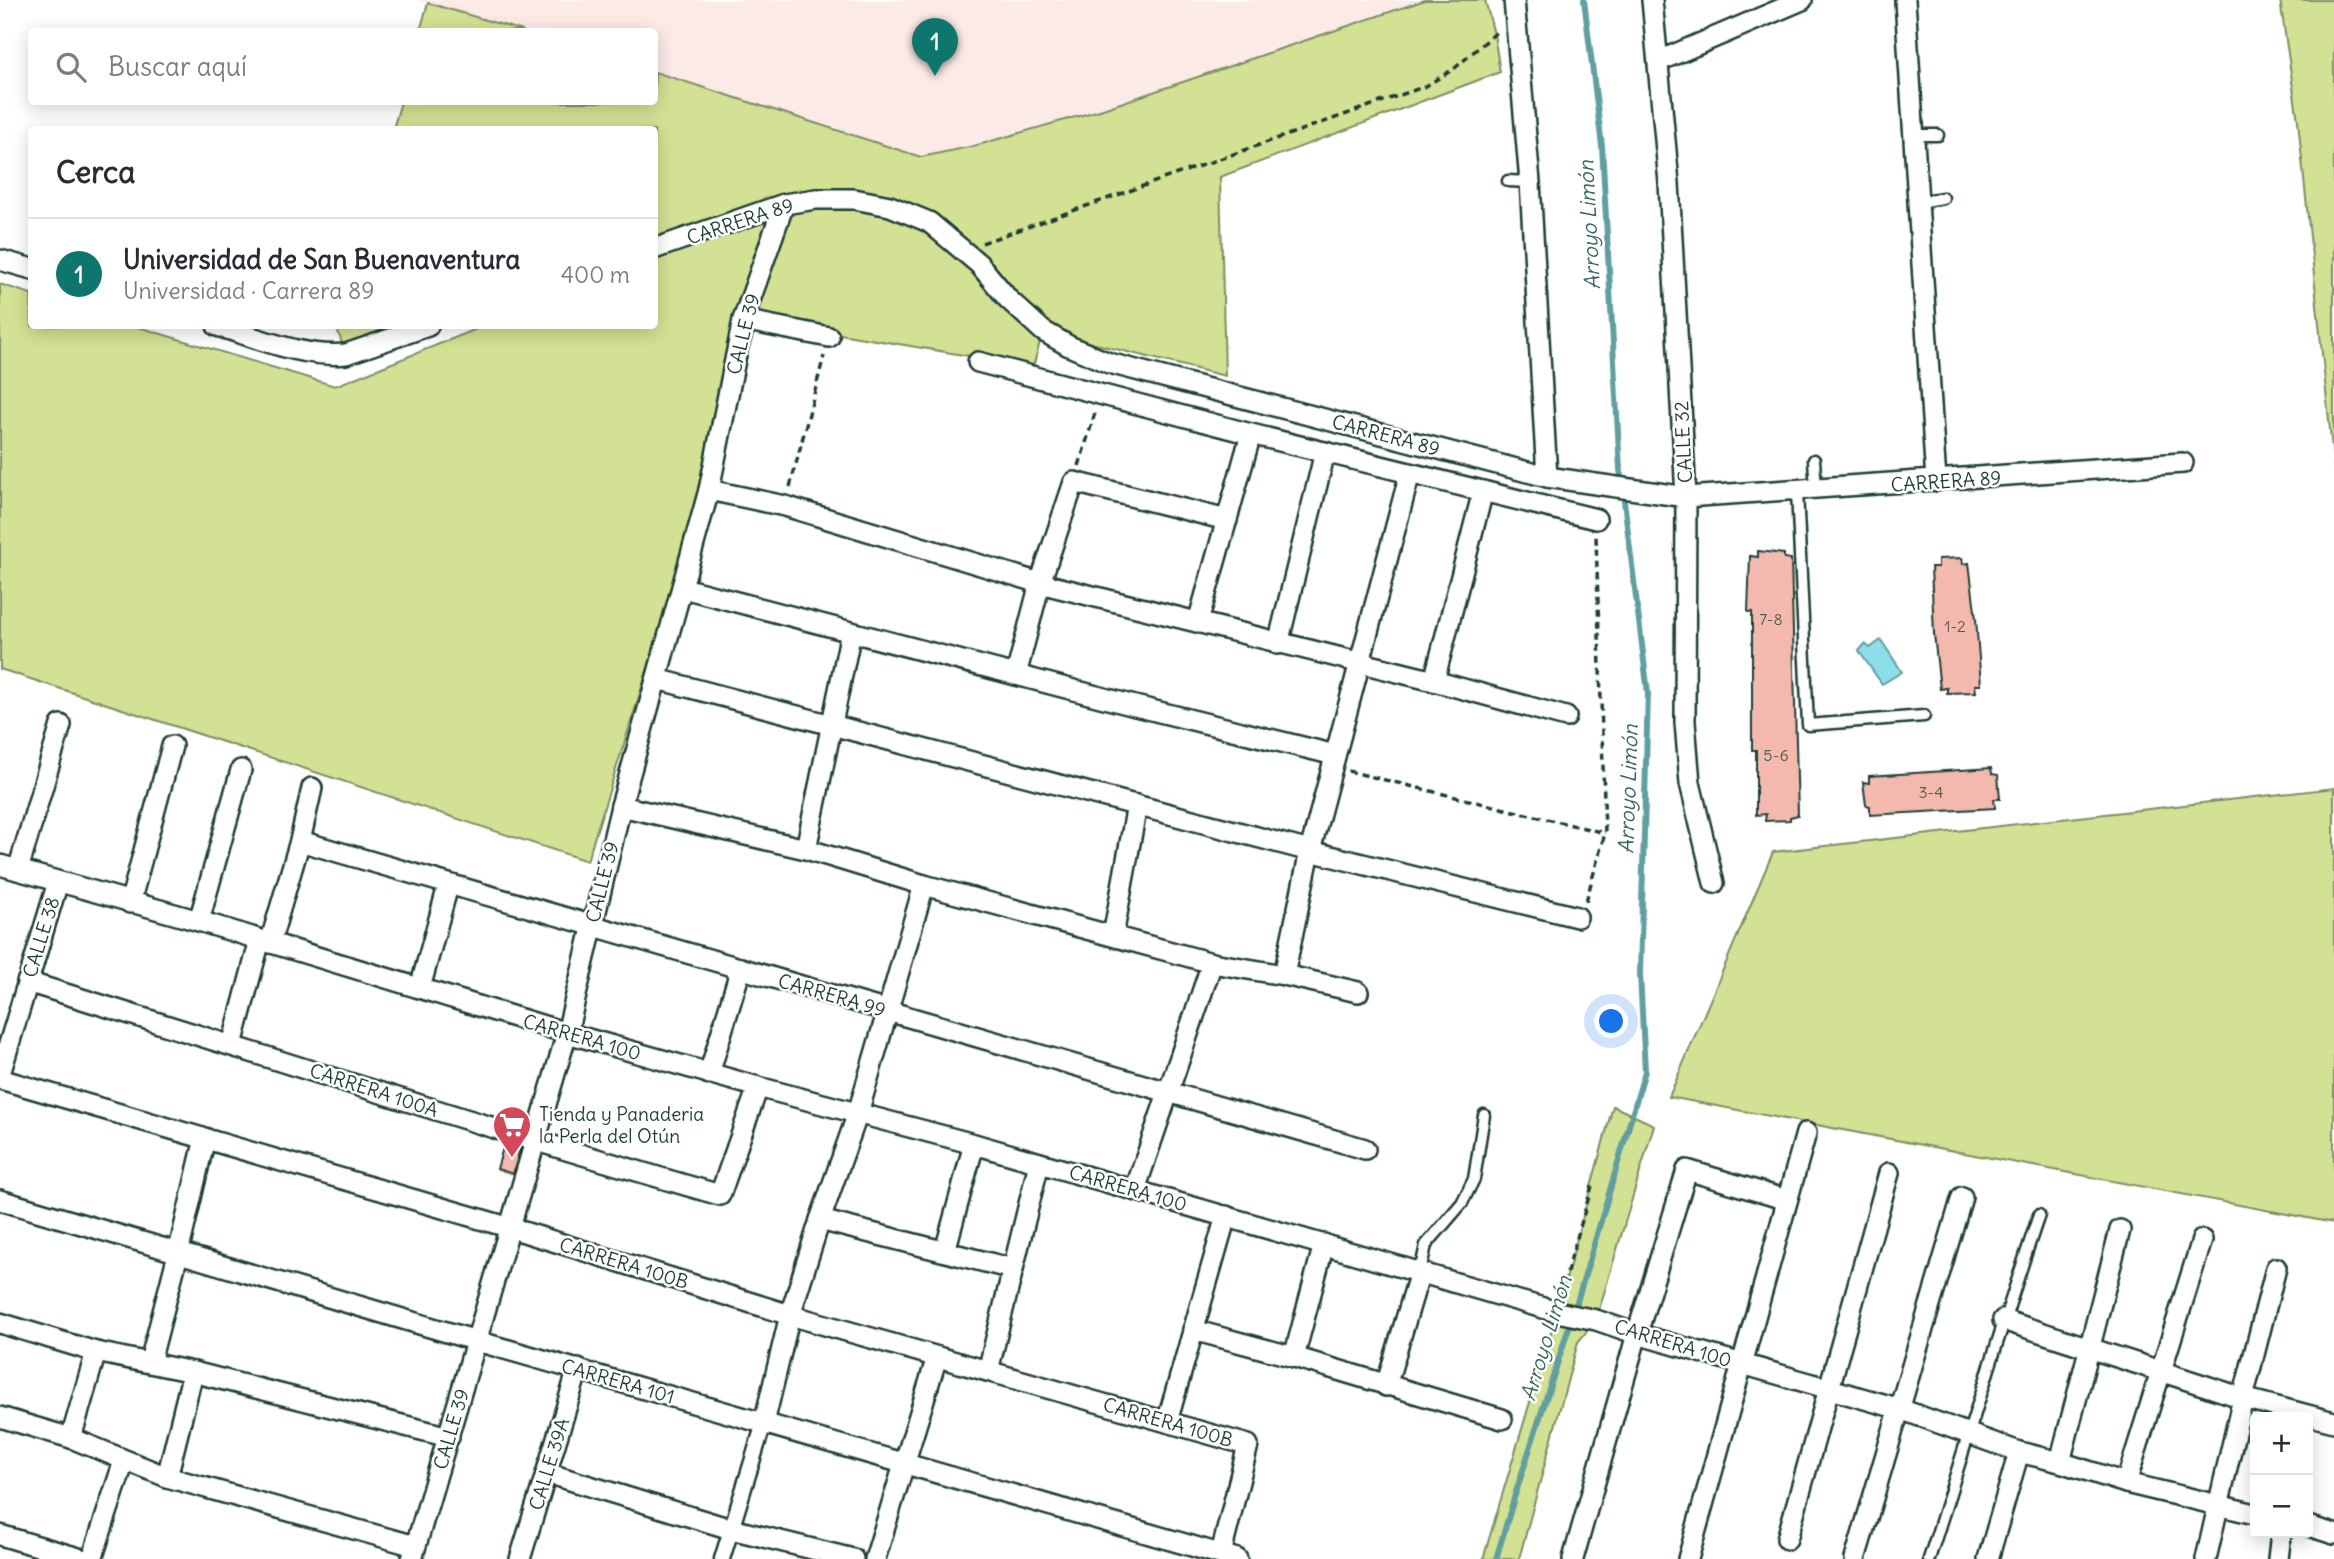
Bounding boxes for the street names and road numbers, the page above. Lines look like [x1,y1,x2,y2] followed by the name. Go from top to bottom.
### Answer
[684,192,796,250] street label: CARRERA 89
[721,291,765,377] street label: CALLE 39
[1669,400,1697,484] street label: CALLE 32
[1329,409,1443,461] street label: CARRERA 89
[1890,465,2002,497] street label: CARRERA 89
[580,839,624,925] street label: CALLE 39
[17,894,65,980] street label: CALLE 38
[775,968,889,1022] street label: CARRERA 99
[520,1009,644,1065] street label: CARRERA 100
[307,1058,441,1122] street label: CARRERA 100A
[1066,1160,1190,1216] street label: CARRERA 100
[556,1232,692,1294] street label: CARRERA 100B
[1611,1314,1735,1372] street label: CARRERA 100
[559,1353,677,1409] street label: CARRERA 101
[428,1386,474,1472] street label: CALLE 39
[1100,1392,1236,1452] street label: CARRERA 100B
[524,1415,574,1513] street label: CALLE 39A

